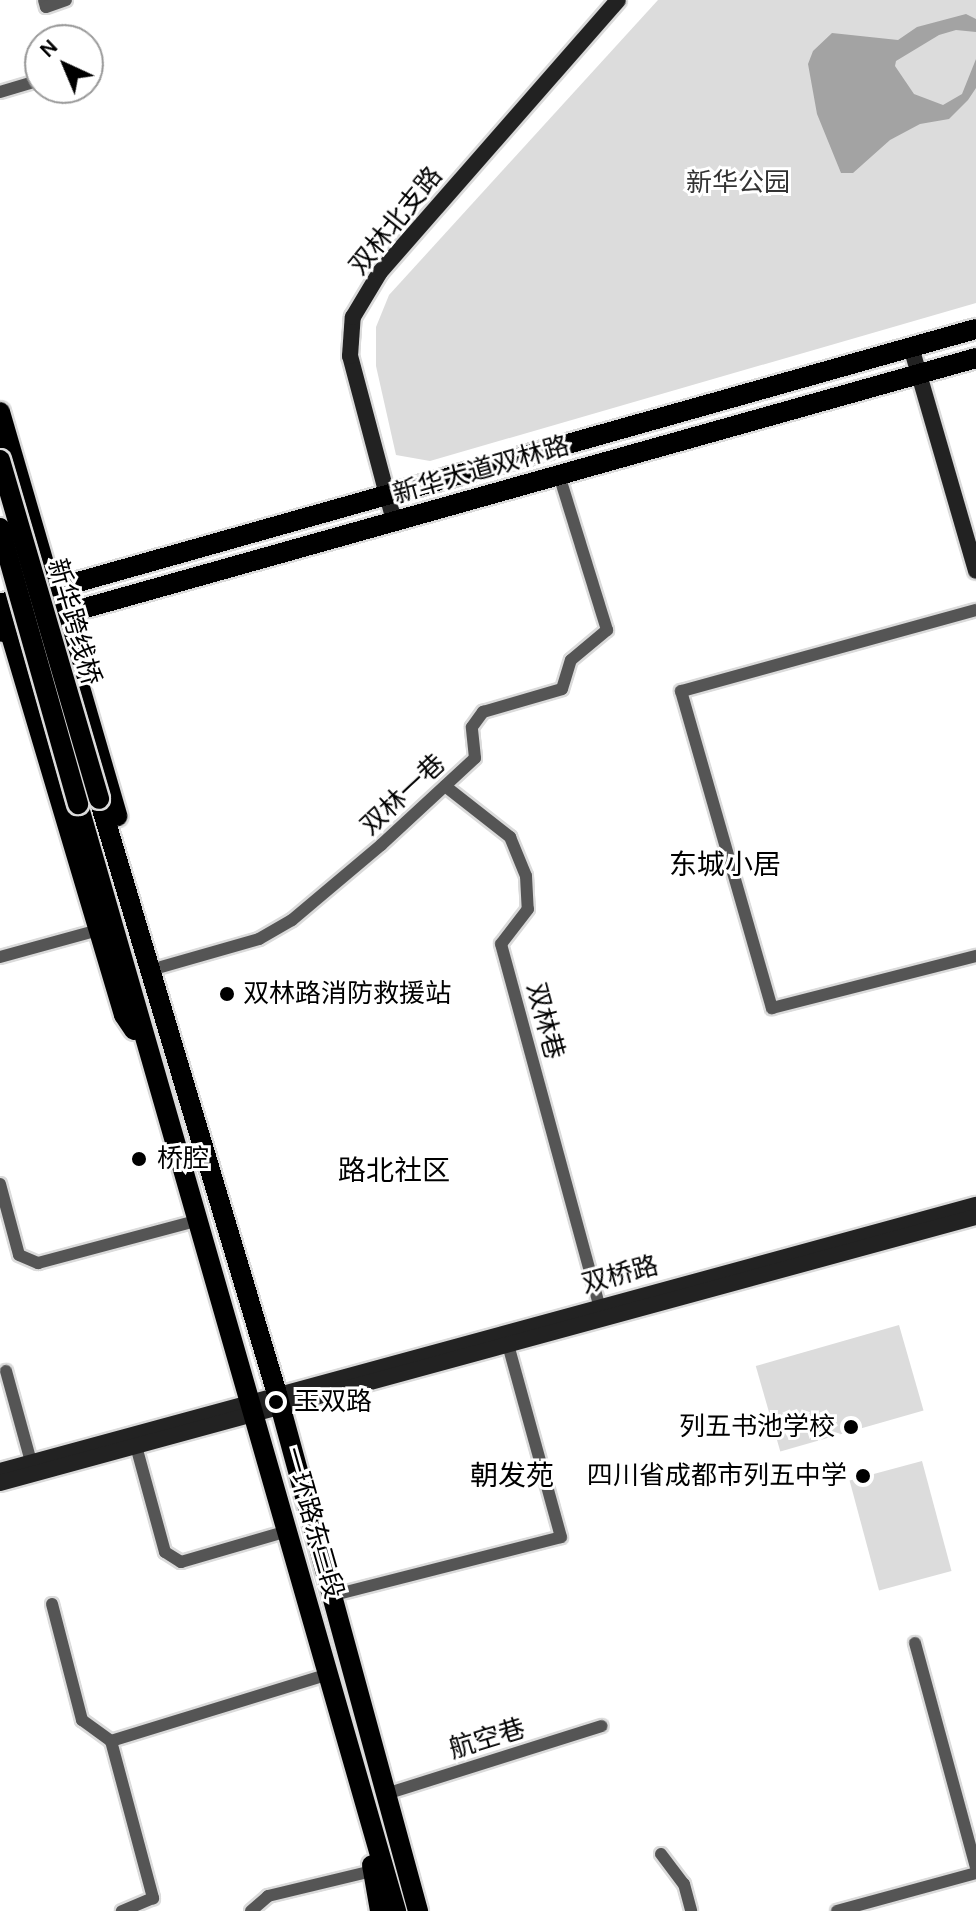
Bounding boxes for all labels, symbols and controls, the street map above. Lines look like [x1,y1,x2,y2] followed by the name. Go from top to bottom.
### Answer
[24,24,104,104] north arrow
[34,33,63,63] text: N
[343,161,449,281] street label: 双林北支路
[686,167,790,199] park label: 新华公园
[389,430,573,510] street label: 新华大道双林路
[41,555,107,689] street label: 新华跨线桥
[354,748,452,842] street label: 双林一巷
[669,848,781,882] district label: 东城小居
[243,978,451,1010] place label: 双林路消防救援站
[520,979,570,1063] street label: 双林巷
[218,985,236,1003] marker: 双林路消防救援站
[157,1143,209,1175] place label: 桥腔
[128,1148,150,1170] marker: 桥腔
[338,1154,450,1188] district label: 路北社区
[578,1250,662,1300] street label: 双桥路
[294,1386,372,1418] place label: 玉双路
[265,1391,287,1413] marker: 玉双路
[679,1411,835,1443] place label: 列五书池学校
[842,1418,860,1436] marker: 列五书池学校
[277,1444,349,1602] street label: 一环路东三段
[470,1459,554,1493] district label: 朝发苑
[587,1460,847,1492] place label: 四川省成都市列五中学
[854,1467,872,1485] marker: 四川省成都市列五中学
[445,1713,529,1765] street label: 航空巷

